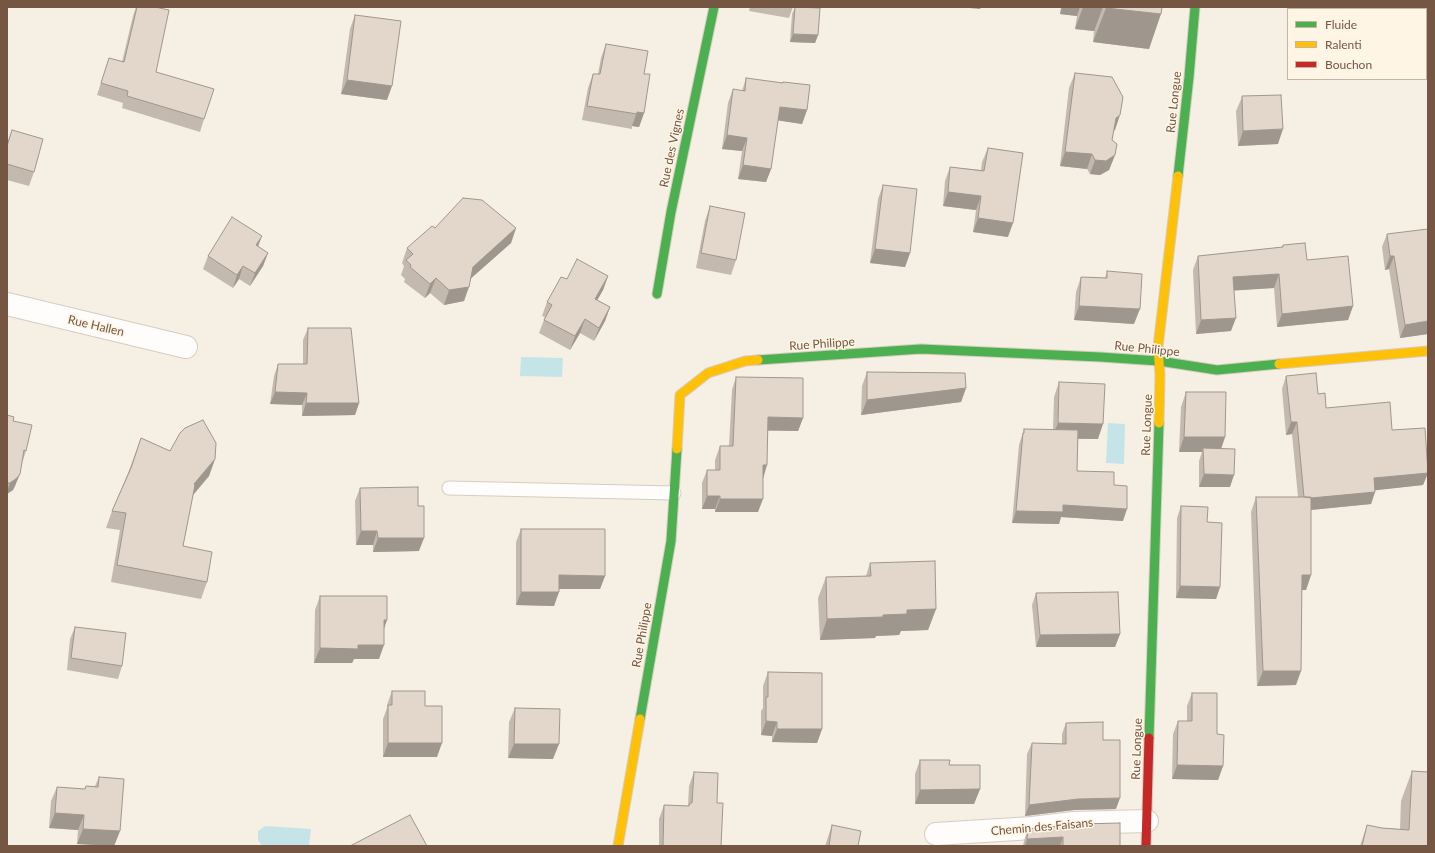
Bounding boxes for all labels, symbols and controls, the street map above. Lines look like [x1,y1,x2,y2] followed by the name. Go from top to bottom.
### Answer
[1287,8,1427,80] legend
[1325,17,1357,32] text: Fluide
[1325,37,1362,52] text: Ralenti
[1325,57,1372,72] text: Bouchon
[1164,70,1184,134] street label: Rue Longue
[657,107,687,189] street label: Rue des Vignes
[67,313,125,339] street label: Rue Hallen
[789,335,855,353] street label: Rue Philippe
[1114,338,1180,360] street label: Rue Philippe
[1139,394,1155,456] street label: Rue Longue
[629,601,655,669] street label: Rue Philippe
[1129,718,1145,780] street label: Rue Longue
[990,815,1094,839] street label: Chemin des Faisans

